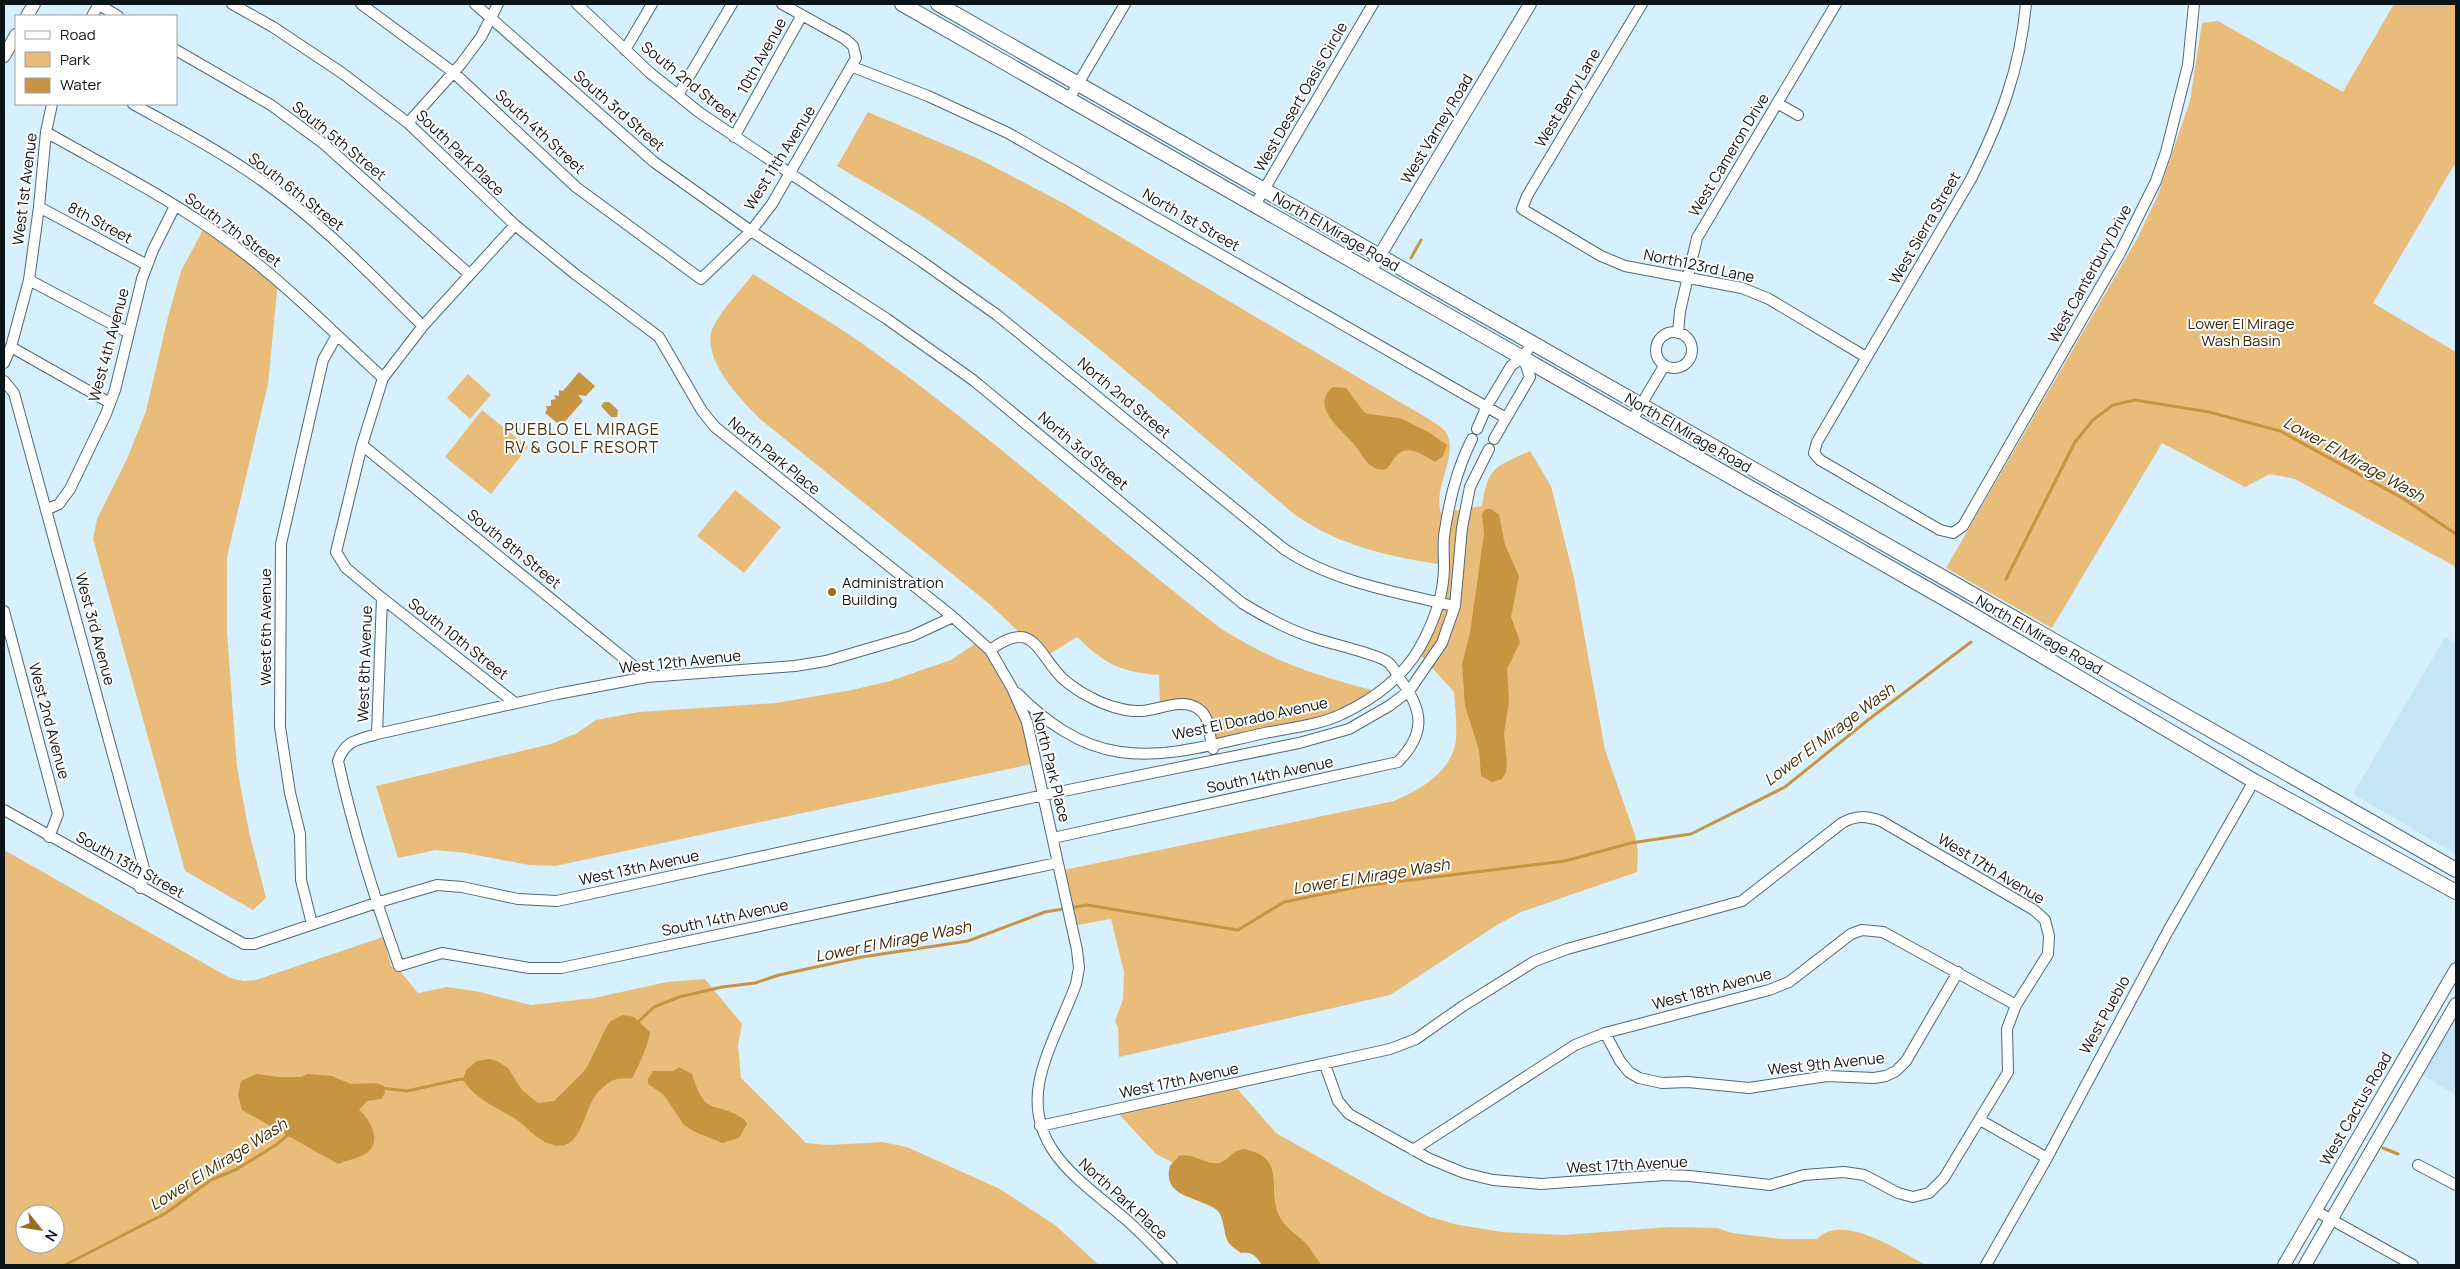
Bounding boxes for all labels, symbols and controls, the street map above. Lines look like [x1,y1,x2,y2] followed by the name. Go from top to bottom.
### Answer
[732,14,791,98] street label: 10th Avenue
[15,15,178,105] legend
[1249,18,1352,176] street label: West Desert Oasis Circle
[60,24,96,45] text: Road
[637,36,742,127] street label: South 2nd Street
[1530,44,1606,151] street label: West Berry Lane
[60,49,90,70] text: Park
[569,65,669,156] street label: South 3rd Street
[1395,70,1478,188] street label: West Varney Road
[60,74,102,95] text: Water
[491,84,590,179] street label: South 4th Street
[1683,89,1774,220] street label: West Cameron Drive
[288,96,391,185] street label: South 5th Street
[739,101,820,214] street label: West 11th Avenue
[411,105,509,200] street label: South Park Place
[7,131,42,246] street label: West 1st Avenue
[244,148,349,236] street label: South 6th Street
[1884,168,1965,288] street label: West Sierra Street
[1139,183,1244,256] street label: North 1st Street
[181,187,286,272] street label: South 7th Street
[1269,187,1404,276] street label: North El Mirage Road
[64,197,136,248] street label: 8th Street
[2043,200,2137,347] street label: West Canterbury Drive
[1642,244,1757,288] street label: North123rd Lane
[83,285,134,404] street label: West 4th Avenue
[2188,313,2295,351] park label: Lower El Mirage Wash Basin
[1073,352,1175,443] street label: North 2nd Street
[1621,388,1756,477] street label: North El Mirage Road
[1034,407,1133,495] street label: North 3rd Street
[2279,411,2429,507] water label: Lower El Mirage Wash
[724,412,825,499] street label: North Park Place
[504,418,660,458] district label: PUEBLO EL MIRAGE RV & GOLF RESORT
[463,504,566,593] street label: South 8th Street
[255,568,276,686] street label: West 6th Avenue
[70,570,121,688] street label: West 3rd Avenue
[842,572,944,610] place label: Administration Building
[826,586,838,598] marker: Administration Building
[1972,590,2107,679] street label: North El Mirage Road
[404,593,513,684] street label: South 10th Street
[352,605,377,723] street label: West 8th Avenue
[618,645,742,678] street label: West 12th Avenue
[24,660,75,781] street label: West 2nd Avenue
[1759,677,1899,790] water label: Lower El Mirage Wash
[1170,692,1330,745] street label: West El Dorado Avenue
[1028,709,1075,825] street label: North Park Place
[1205,751,1335,798] street label: South 14th Avenue
[72,826,188,903] street label: South 13th Street
[1934,828,2049,909] street label: West 17th Avenue
[577,844,701,890] street label: West 13th Avenue
[1291,853,1451,899] water label: Lower El Mirage Wash
[660,894,790,941] street label: South 14th Avenue
[813,915,973,967] water label: Lower El Mirage Wash
[1650,962,1774,1015] street label: West 18th Avenue
[2074,972,2135,1058] street label: West Pueblo
[1766,1047,1886,1080] street label: West 9th Avenue
[2315,1048,2397,1169] street label: West Cactus Road
[1117,1058,1241,1103] street label: West 17th Avenue
[145,1112,291,1215] water label: Lower El Mirage Wash
[1566,1151,1688,1178] street label: West 17th Avenue
[1074,1153,1173,1244] street label: North Park Place
[15,1204,65,1254] north arrow
[41,1227,62,1245] text: N

